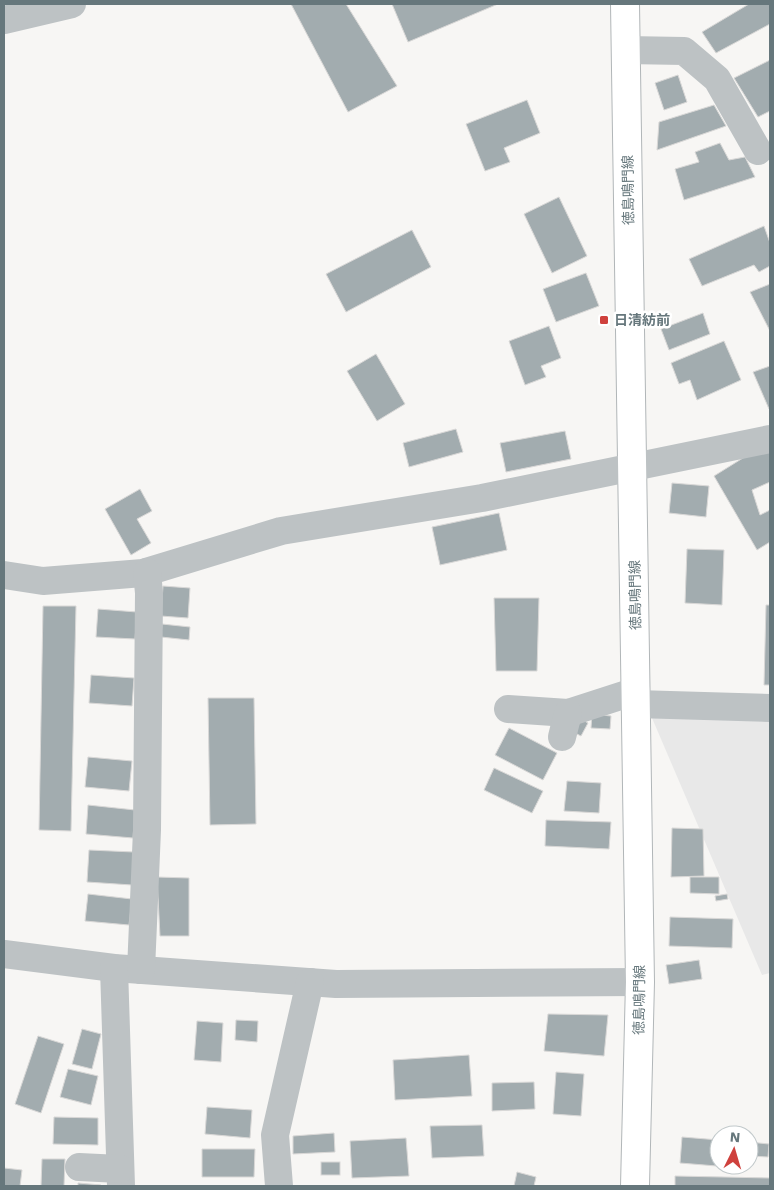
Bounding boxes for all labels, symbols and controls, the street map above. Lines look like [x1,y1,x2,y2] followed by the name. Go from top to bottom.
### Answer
[619,155,637,225] street label: 徳島鳴門線
[614,312,670,328] place label: 日清紡前
[598,314,610,326] marker: 日清紡前
[626,560,644,630] street label: 徳島鳴門線
[630,965,648,1035] street label: 徳島鳴門線
[709,1125,759,1175] north arrow
[729,1129,741,1145] text: N

